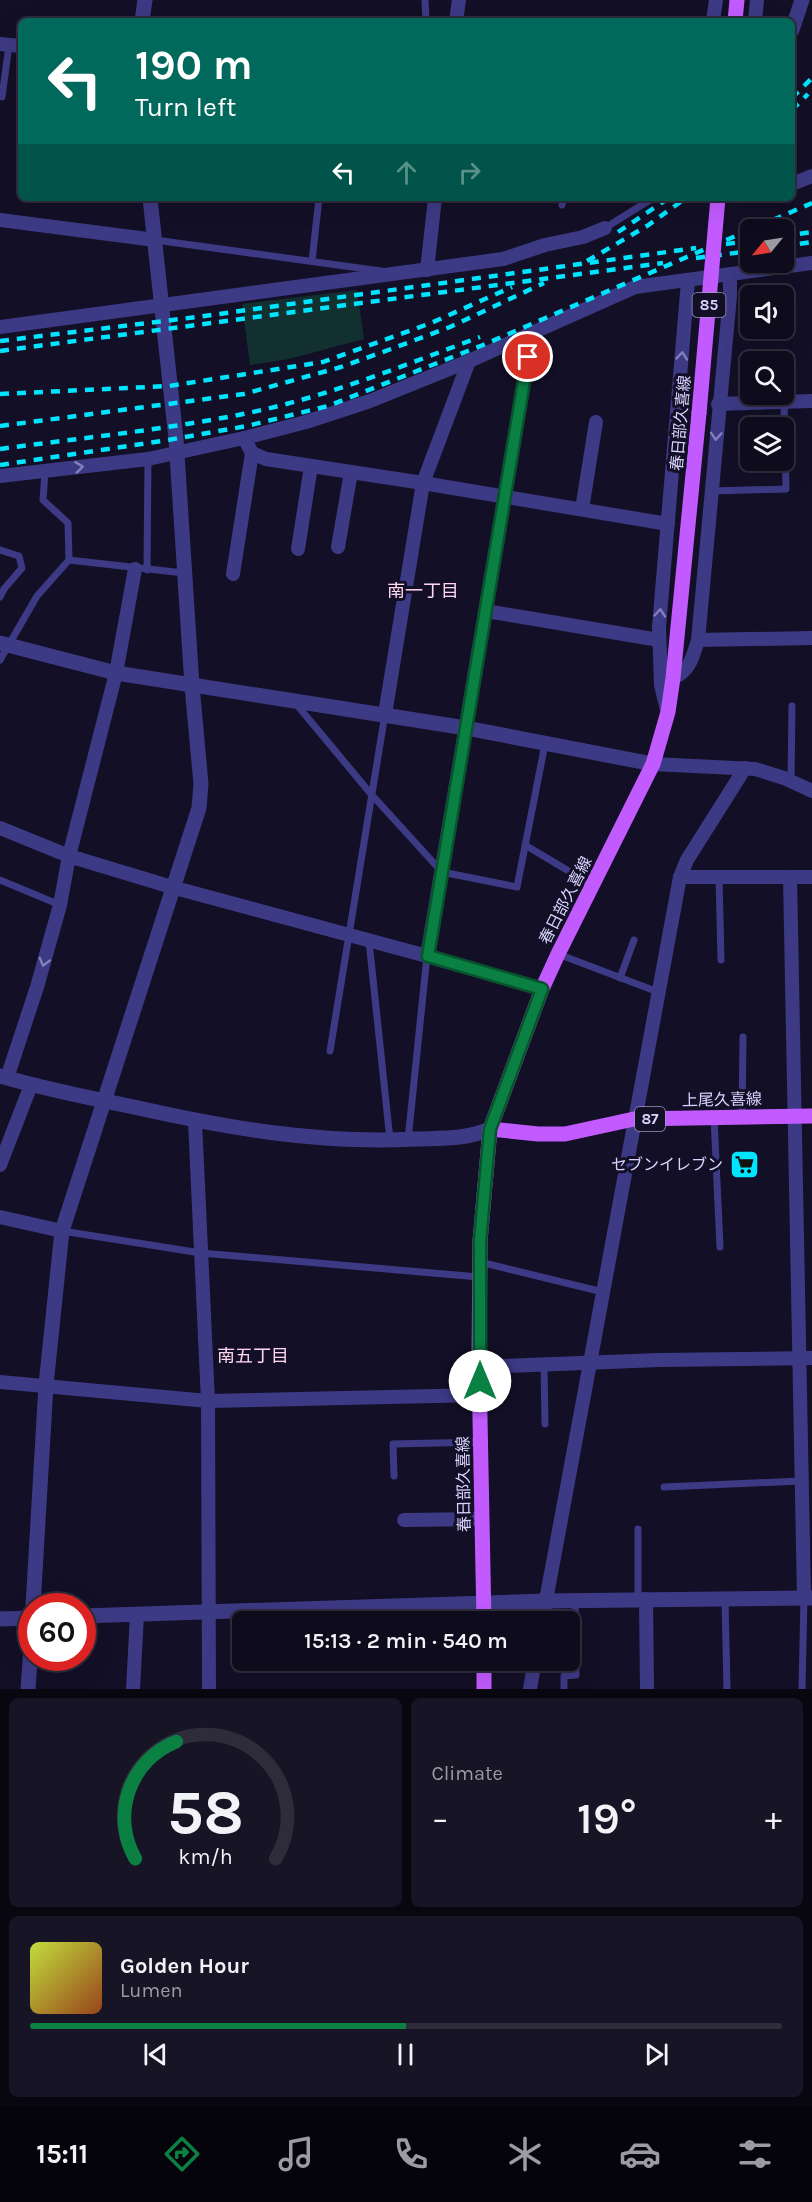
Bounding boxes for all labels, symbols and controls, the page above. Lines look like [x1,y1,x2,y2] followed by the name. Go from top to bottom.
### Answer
[135,40,253,90] text: 190 m
[36,42,114,120] icon: left
[135,91,236,123] text: Turn left
[327,156,360,189] icon: left
[390,156,423,189] icon: ahead
[453,156,486,189] icon: right
[740,219,794,273] north arrow
[740,219,794,471] map controls
[740,285,794,339] button: sound
[692,293,726,317] road number: 85
[502,331,553,382] pin
[511,340,544,373] icon: arrive
[675,351,688,360] one-way arrow
[740,351,794,405] button: search
[667,374,694,472] street label: 春日部久喜線
[740,417,794,471] button: layers
[710,432,723,441] one-way arrow
[74,461,84,473] one-way arrow
[387,580,459,602] district label: 南一丁目
[653,608,666,617] one-way arrow
[535,853,596,947] street label: 春日部久喜線
[39,956,51,967] one-way arrow
[682,1089,762,1110] street label: 上尾久喜線
[635,1107,665,1131] road number: 87
[728,1148,760,1180] supermarket icon: セブンイレブン
[611,1155,723,1174] place label: セブンイレブン
[217,1345,289,1367] district label: 南五丁目
[448,1349,512,1413] position arrow
[453,1436,474,1532] street label: 春日部久喜線
[18,1593,96,1671] speed limit sign: 60
[304,1628,508,1654] text: 15:13 · 2 min · 540 m
[432,1762,503,1785] text: Climate
[167,1776,244,1849] text: 58
[577,1792,637,1844] text: 19°
[432,1799,449,1837] text: −
[765,1799,782,1837] text: +
[178,1845,232,1870] text: km/h
[120,1953,249,1979] text: Golden Hour
[120,1979,183,2002] text: Lumen
[139,2038,172,2071] icon: previous
[389,2038,422,2071] icon: pause
[640,2038,673,2071] icon: next
[161,2133,203,2175] icon: directions
[275,2133,317,2175] icon: music
[390,2133,432,2175] icon: phone
[504,2133,546,2175] icon: climate
[619,2133,661,2175] icon: car
[734,2133,776,2175] icon: filters
[36,2138,88,2170] text: 15:11

